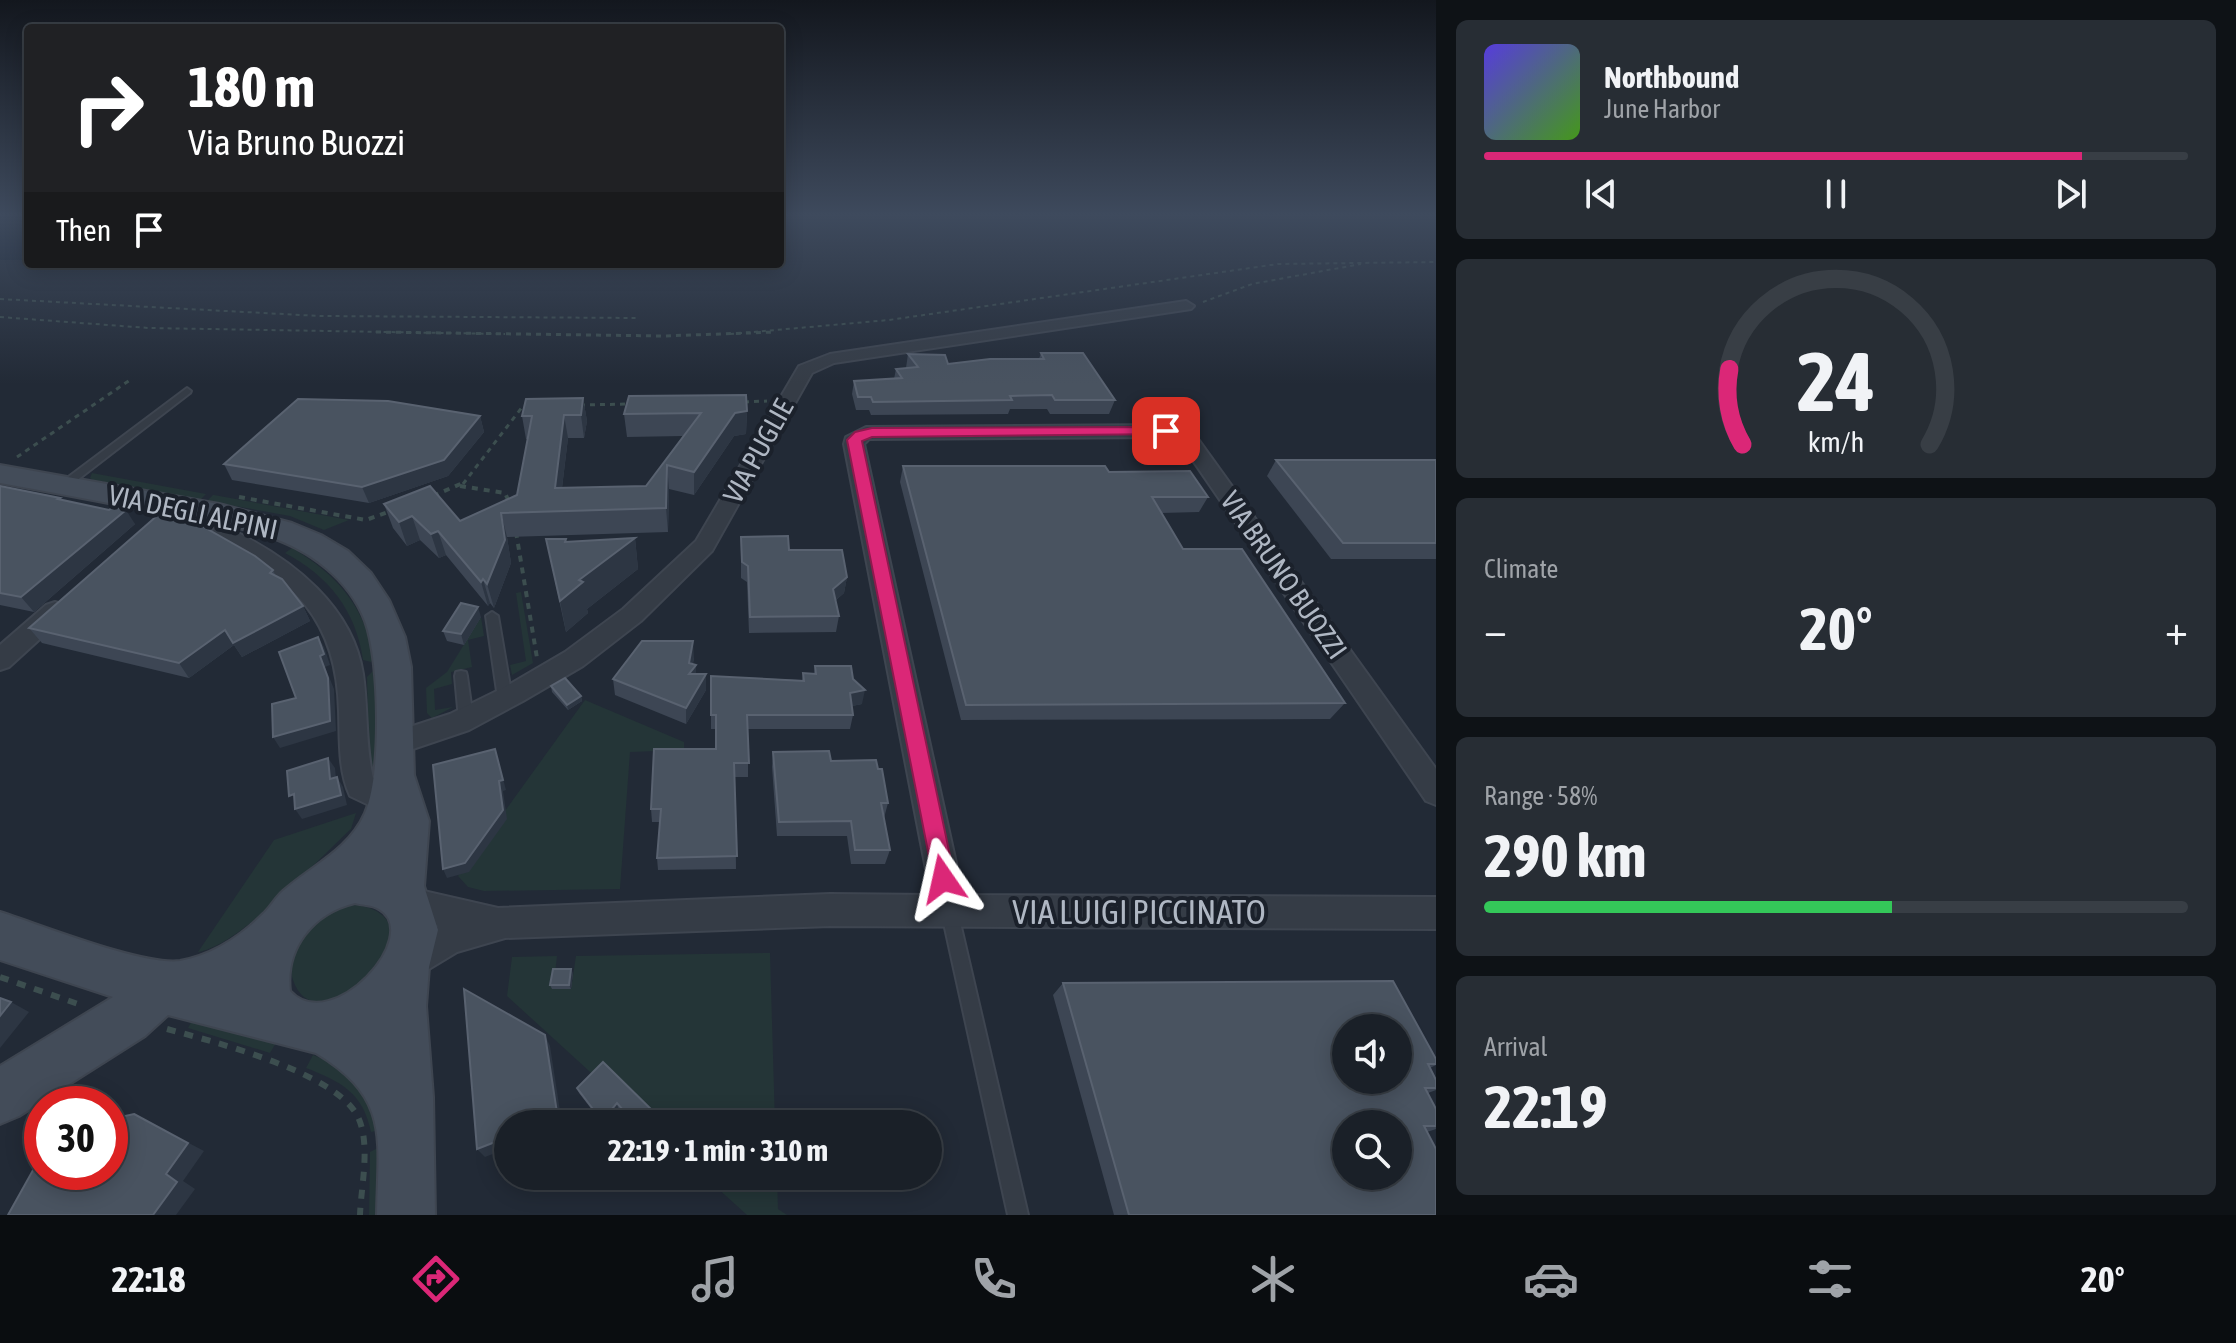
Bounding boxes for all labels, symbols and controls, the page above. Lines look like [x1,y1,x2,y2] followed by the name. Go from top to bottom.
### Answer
[188,55,315,119] text: 180 m
[56,56,160,160] icon: right
[1604,60,1739,94] text: Northbound
[1604,94,1720,124] text: June Harbor
[188,121,405,163] text: Via Bruno Buozzi
[1579,172,1623,216] icon: previous
[1814,172,1858,216] icon: pause
[2049,172,2093,216] icon: next
[127,208,171,252] icon: arrive
[56,213,111,247] text: Then
[1797,332,1875,428] text: 24
[717,394,800,508] street label: VIA PUGLIE
[1132,397,1200,465] pin
[1144,409,1188,453] icon: arrive
[1808,425,1864,458] text: km/h
[106,478,280,546] street label: VIA DEGLI ALPINI
[1214,485,1354,665] street label: VIA BRUNO BUOZZI
[1484,554,1558,584] text: Climate
[1800,594,1872,663] text: 20°
[1484,604,1507,654] text: −
[2165,604,2188,654] text: +
[1484,781,1597,811] text: Range · 58%
[1484,821,1646,890] text: 290 km
[901,837,985,921] position arrow
[1012,892,1266,931] street label: VIA LUIGI PICCINATO
[1332,1014,1412,1190] map controls
[1332,1014,1412,1094] button: sound
[1484,1032,1548,1062] text: Arrival
[1484,1072,1607,1141] text: 22:19
[24,1086,128,1190] speed limit sign: 30
[1332,1110,1412,1190] button: search
[608,1133,828,1167] text: 22:19 · 1 min · 310 m
[408,1251,464,1307] icon: directions
[687,1251,743,1307] icon: music
[966,1251,1022,1307] icon: phone
[1245,1251,1301,1307] icon: climate
[1523,1251,1579,1307] icon: car
[1802,1251,1858,1307] icon: filters
[111,1258,185,1300] text: 22:18
[2081,1258,2125,1300] text: 20°

